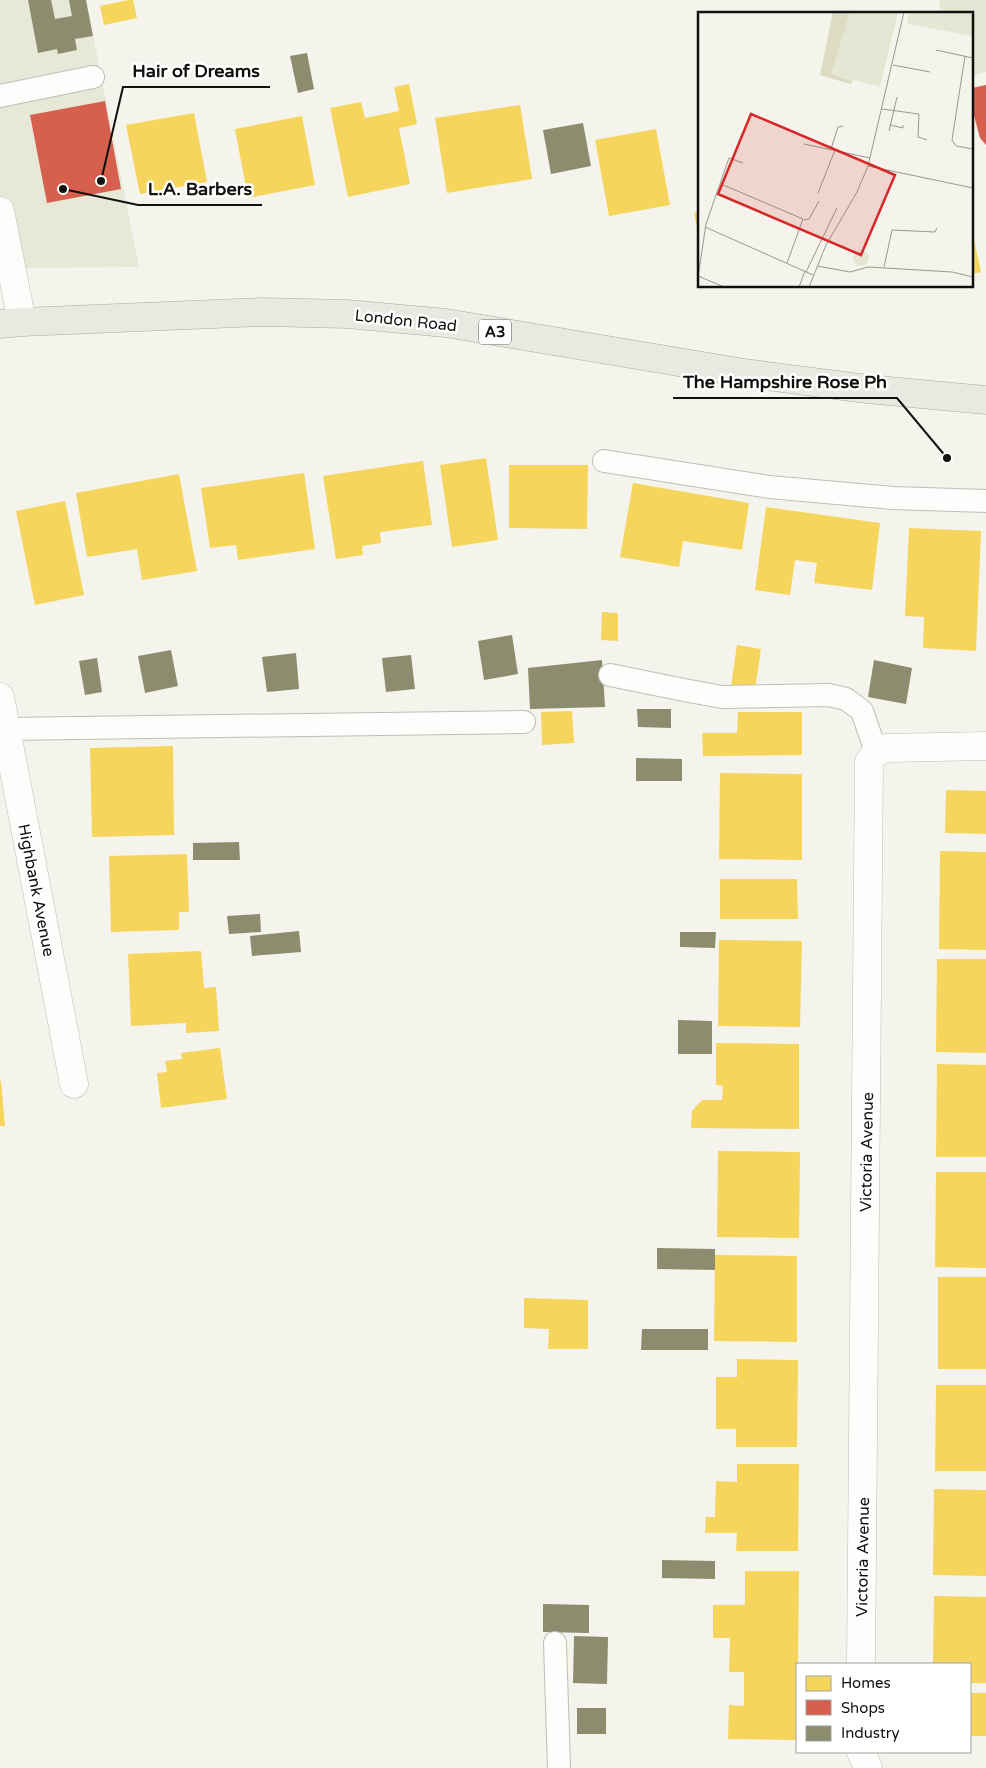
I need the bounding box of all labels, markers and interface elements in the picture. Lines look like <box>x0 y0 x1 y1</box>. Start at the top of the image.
inset map <box>698 12 974 288</box>
callout: Hair of Dreams <box>123 54 270 87</box>
text: Hair of Dreams <box>132 60 260 82</box>
callout: L.A. Barbers <box>138 172 262 205</box>
text: L.A. Barbers <box>148 178 253 200</box>
street label: London Road <box>354 306 458 336</box>
road number: A3 <box>479 320 511 344</box>
callout: The Hampshire Rose Ph <box>673 365 897 398</box>
text: The Hampshire Rose Ph <box>682 371 887 393</box>
street label: Highbank Avenue <box>13 822 59 958</box>
street label: Victoria Avenue <box>856 1092 878 1212</box>
street label: Victoria Avenue <box>852 1497 874 1617</box>
legend <box>796 1663 971 1753</box>
text: Homes <box>841 1674 891 1692</box>
text: Shops <box>841 1699 885 1717</box>
text: Industry <box>841 1724 900 1742</box>

